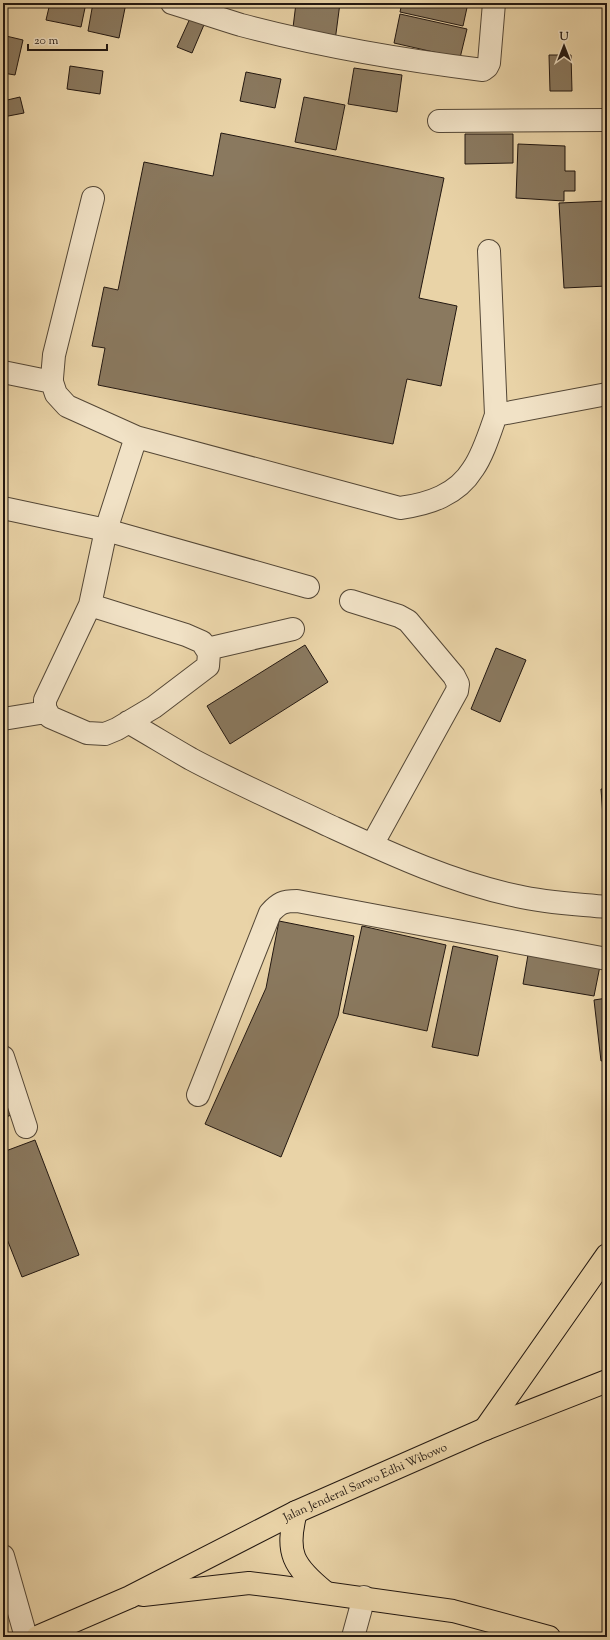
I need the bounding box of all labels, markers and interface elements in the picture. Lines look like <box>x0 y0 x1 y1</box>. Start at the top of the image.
scale bar <box>28 26 107 52</box>
north arrow <box>544 26 584 66</box>
text: U <box>559 29 569 45</box>
text: 20 m <box>34 32 59 50</box>
street label: Jalan Jenderal Sarwo Edhi Wibowo <box>279 1439 451 1528</box>

